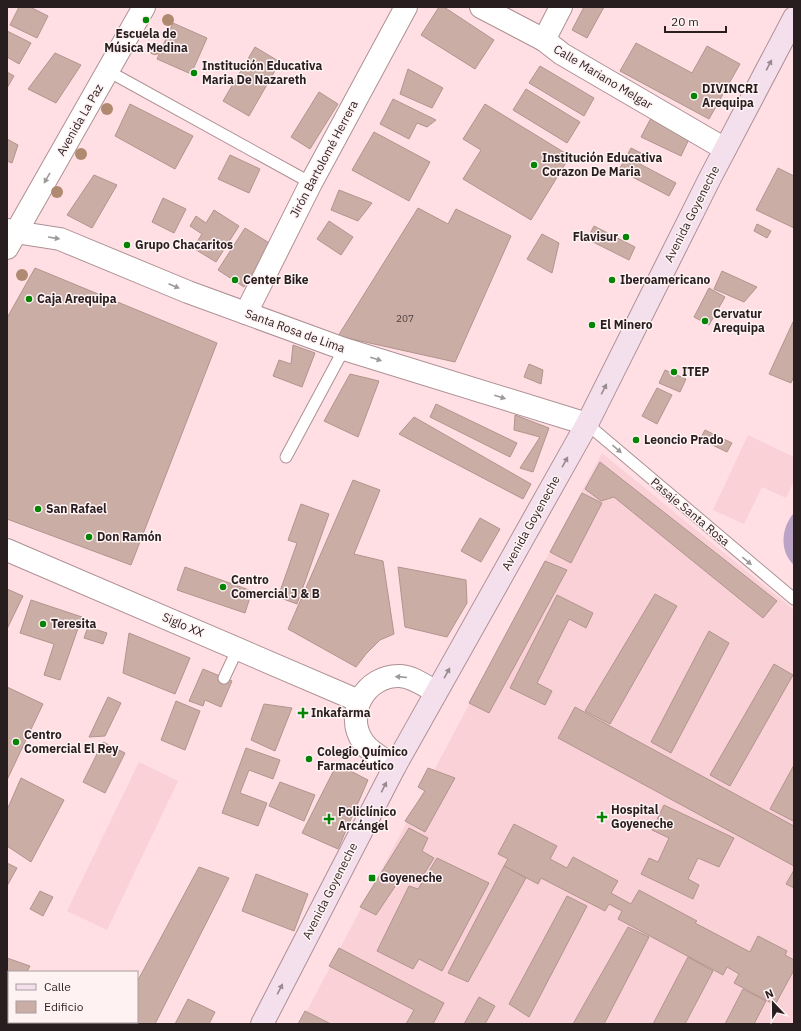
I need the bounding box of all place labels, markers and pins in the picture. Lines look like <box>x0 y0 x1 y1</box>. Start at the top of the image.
marker: Escuela de Música Medina <box>141 15 151 25</box>
place label: Escuela de Música Medina <box>104 26 188 55</box>
place label: Institución Educativa Maria De Nazareth <box>202 58 322 87</box>
marker: Institución Educativa Maria De Nazareth <box>189 68 199 78</box>
place label: DIVINCRI Arequipa <box>702 81 758 110</box>
marker: DIVINCRI Arequipa <box>689 91 699 101</box>
place label: Institución Educativa Corazon De Maria <box>542 150 662 179</box>
marker: Institución Educativa Corazon De Maria <box>529 160 539 170</box>
place label: Flavisur <box>573 229 618 244</box>
marker: Flavisur <box>621 232 631 242</box>
place label: Grupo Chacaritos <box>135 237 233 252</box>
marker: Grupo Chacaritos <box>122 240 132 250</box>
place label: Center Bike <box>243 272 309 287</box>
place label: Iberoamericano <box>620 272 711 287</box>
marker: Center Bike <box>230 275 240 285</box>
marker: Iberoamericano <box>607 275 617 285</box>
place label: Caja Arequipa <box>37 291 117 306</box>
marker: Caja Arequipa <box>24 294 34 304</box>
place label: Cervatur Arequipa <box>713 306 765 335</box>
marker: Cervatur Arequipa <box>700 316 710 326</box>
place label: El Minero <box>600 317 653 332</box>
marker: El Minero <box>587 320 597 330</box>
place label: ITEP <box>682 364 709 379</box>
marker: ITEP <box>669 367 679 377</box>
place label: Leoncio Prado <box>644 432 724 447</box>
marker: Leoncio Prado <box>631 435 641 445</box>
place label: San Rafael <box>46 501 107 516</box>
marker: San Rafael <box>33 504 43 514</box>
place label: Don Ramón <box>97 529 162 544</box>
marker: Don Ramón <box>84 532 94 542</box>
place label: Centro Comercial J & B <box>231 572 320 601</box>
marker: Centro Comercial J & B <box>218 582 228 592</box>
place label: Teresita <box>51 616 97 631</box>
marker: Teresita <box>38 619 48 629</box>
place label: Inkafarma <box>311 705 371 720</box>
marker: Inkafarma <box>298 708 308 718</box>
place label: Centro Comercial El Rey <box>24 727 119 756</box>
marker: Centro Comercial El Rey <box>11 737 21 747</box>
place label: Colegio Químico Farmacéutico <box>317 744 408 773</box>
marker: Colegio Químico Farmacéutico <box>304 754 314 764</box>
place label: Hospital Goyeneche <box>611 802 674 831</box>
place label: Policlínico Arcángel <box>338 804 396 833</box>
marker: Hospital Goyeneche <box>596 811 608 823</box>
marker: Policlínico Arcángel <box>323 813 335 825</box>
place label: Goyeneche <box>380 870 443 885</box>
marker: Goyeneche <box>367 873 377 883</box>

